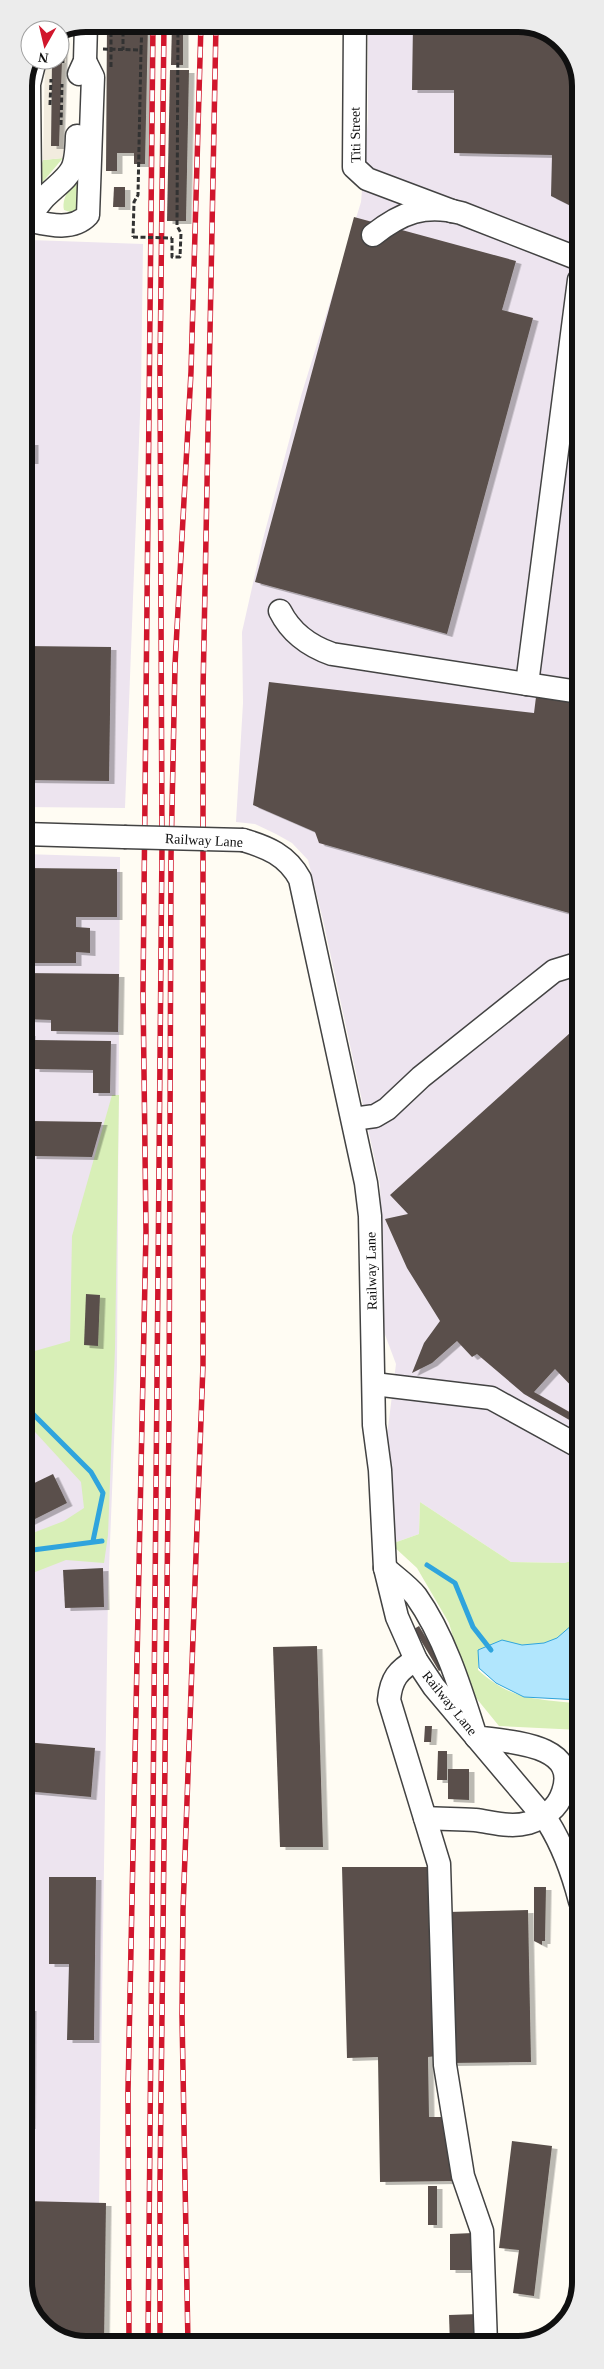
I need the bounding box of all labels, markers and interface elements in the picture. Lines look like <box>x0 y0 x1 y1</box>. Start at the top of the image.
north arrow <box>20 20 70 70</box>
text: N <box>37 49 49 66</box>
street label: Titi Street <box>348 107 363 163</box>
street label: Railway Lane <box>165 831 243 850</box>
street label: Railway Lane <box>363 1232 380 1310</box>
street label: Railway Lane <box>419 1668 480 1738</box>

